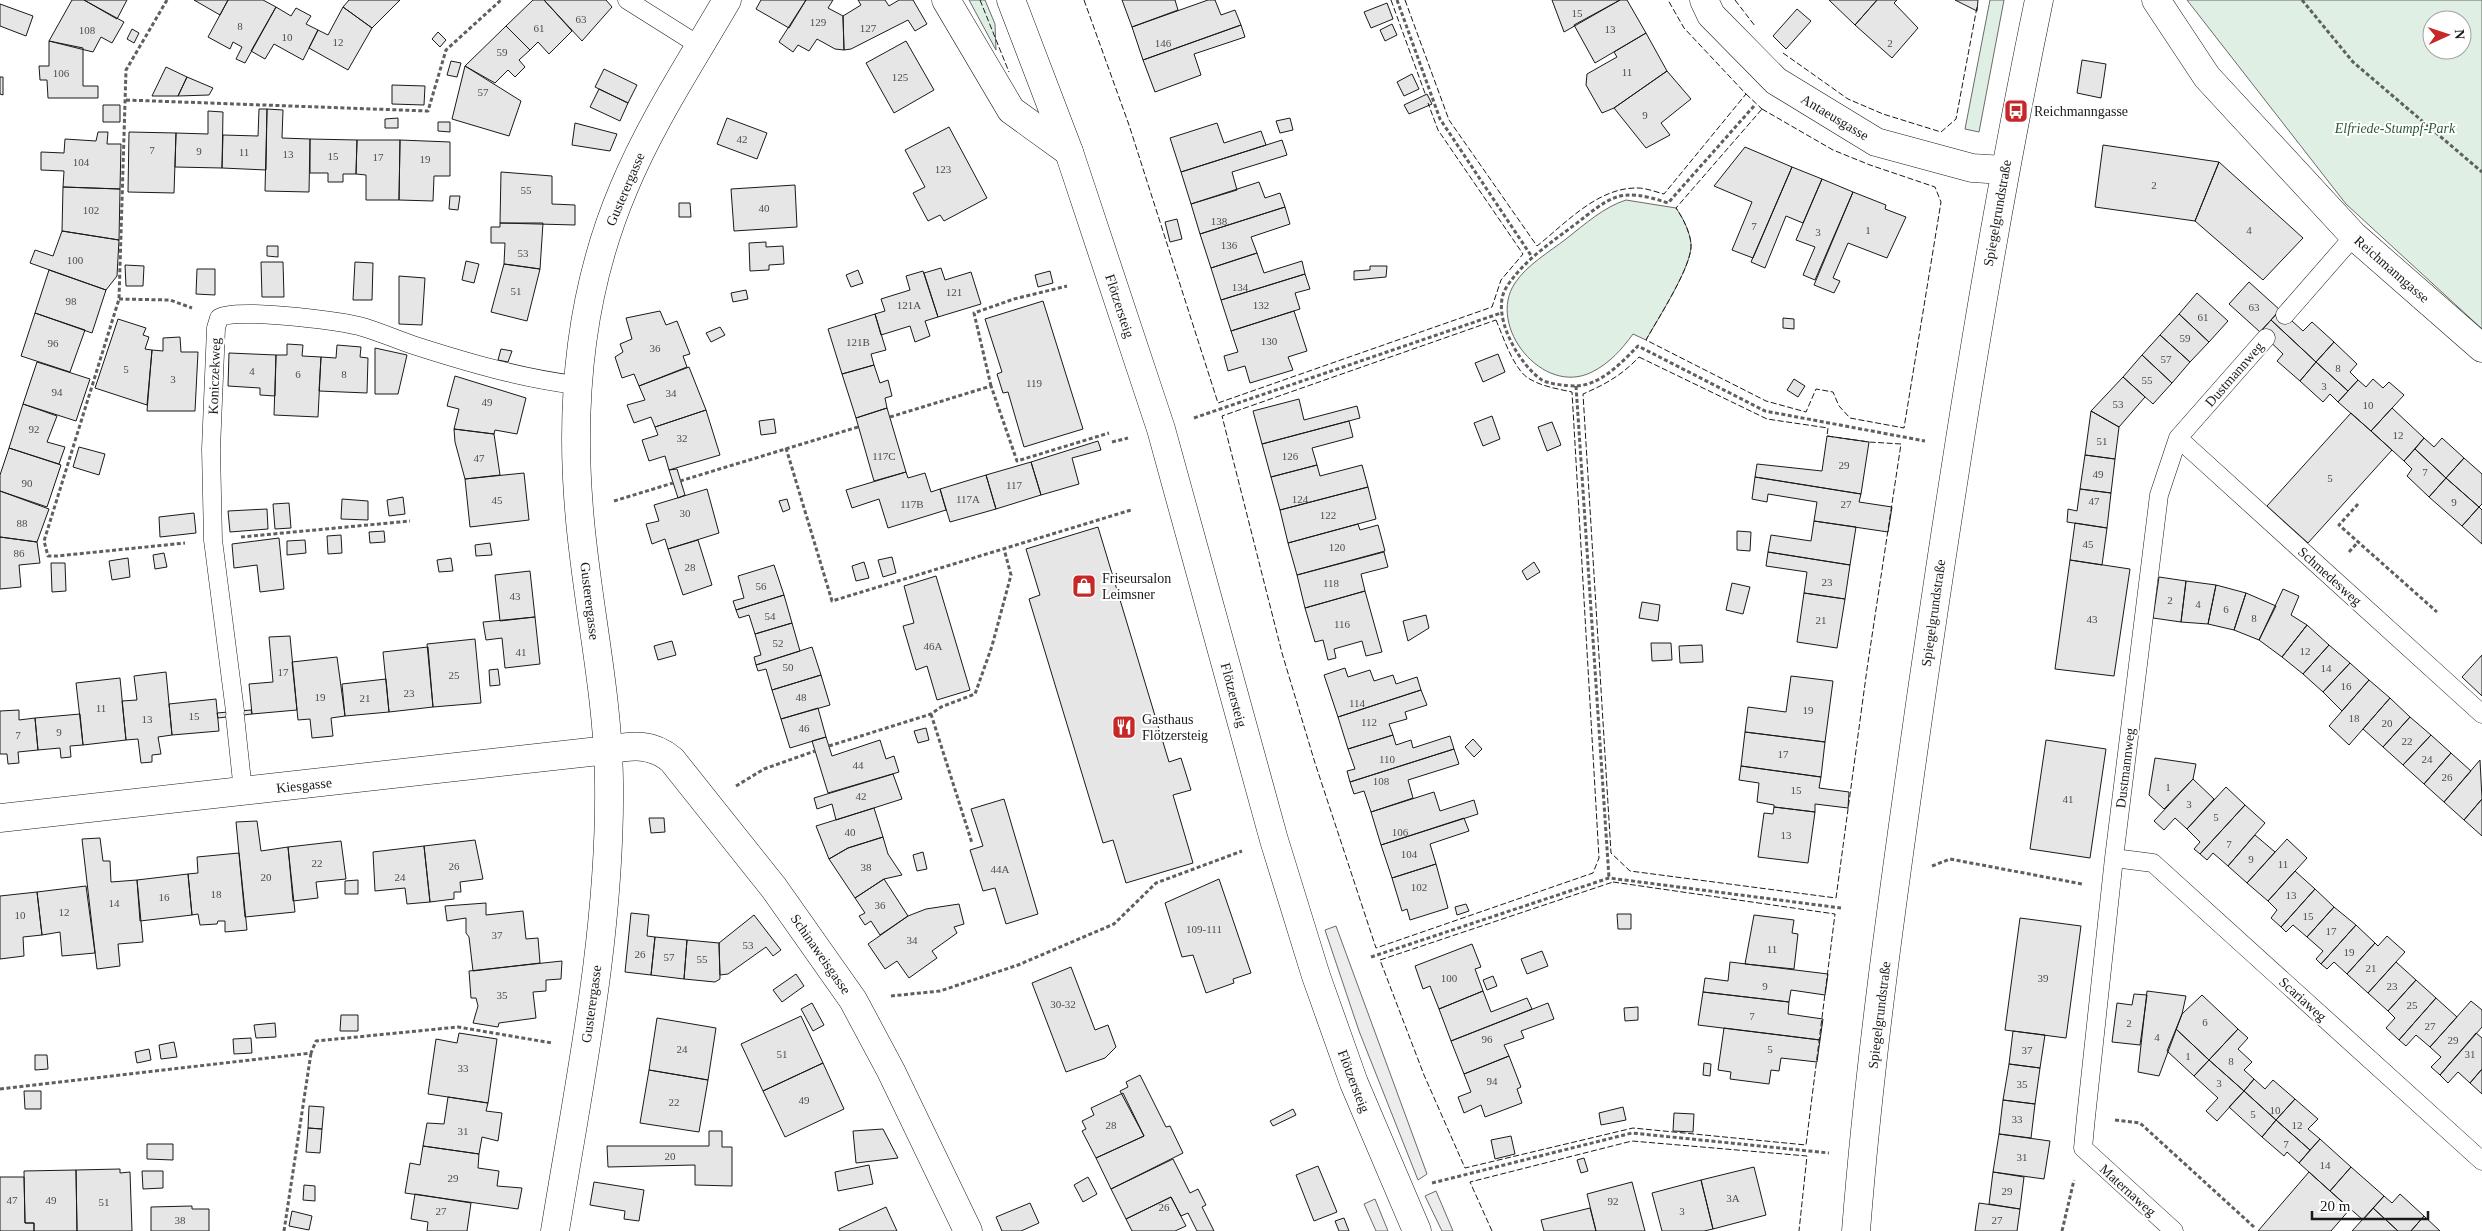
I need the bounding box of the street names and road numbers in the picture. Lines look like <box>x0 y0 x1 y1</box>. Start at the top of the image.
street label: Antaeusgasse <box>1798 91 1871 143</box>
street label: Gusterergasse <box>603 150 648 228</box>
street label: Spiegelgrundstraße <box>1981 159 2014 268</box>
street label: Reichmanngasse <box>2351 233 2432 306</box>
street label: Flötzersteig <box>1102 272 1137 340</box>
street label: Koniczekweg <box>206 337 223 415</box>
street label: Dustmannweg <box>2202 339 2267 410</box>
street label: Schmedesweg <box>2295 544 2364 609</box>
street label: Spiegelgrundstraße <box>1919 559 1948 668</box>
street label: Gusterergasse <box>577 561 602 641</box>
street label: Flötzersteig <box>1218 661 1249 729</box>
street label: Dustmannweg <box>2113 727 2138 809</box>
street label: Kiesgasse <box>275 775 333 796</box>
street label: Schinaweisgasse <box>787 911 854 997</box>
street label: Spiegelgrundstraße <box>1865 961 1894 1070</box>
street label: Gusterergasse <box>579 964 604 1044</box>
street label: Scariaweg <box>2276 974 2329 1024</box>
street label: Flötzersteig <box>1335 1048 1372 1115</box>
street label: Maternaweg <box>2097 1161 2159 1219</box>

